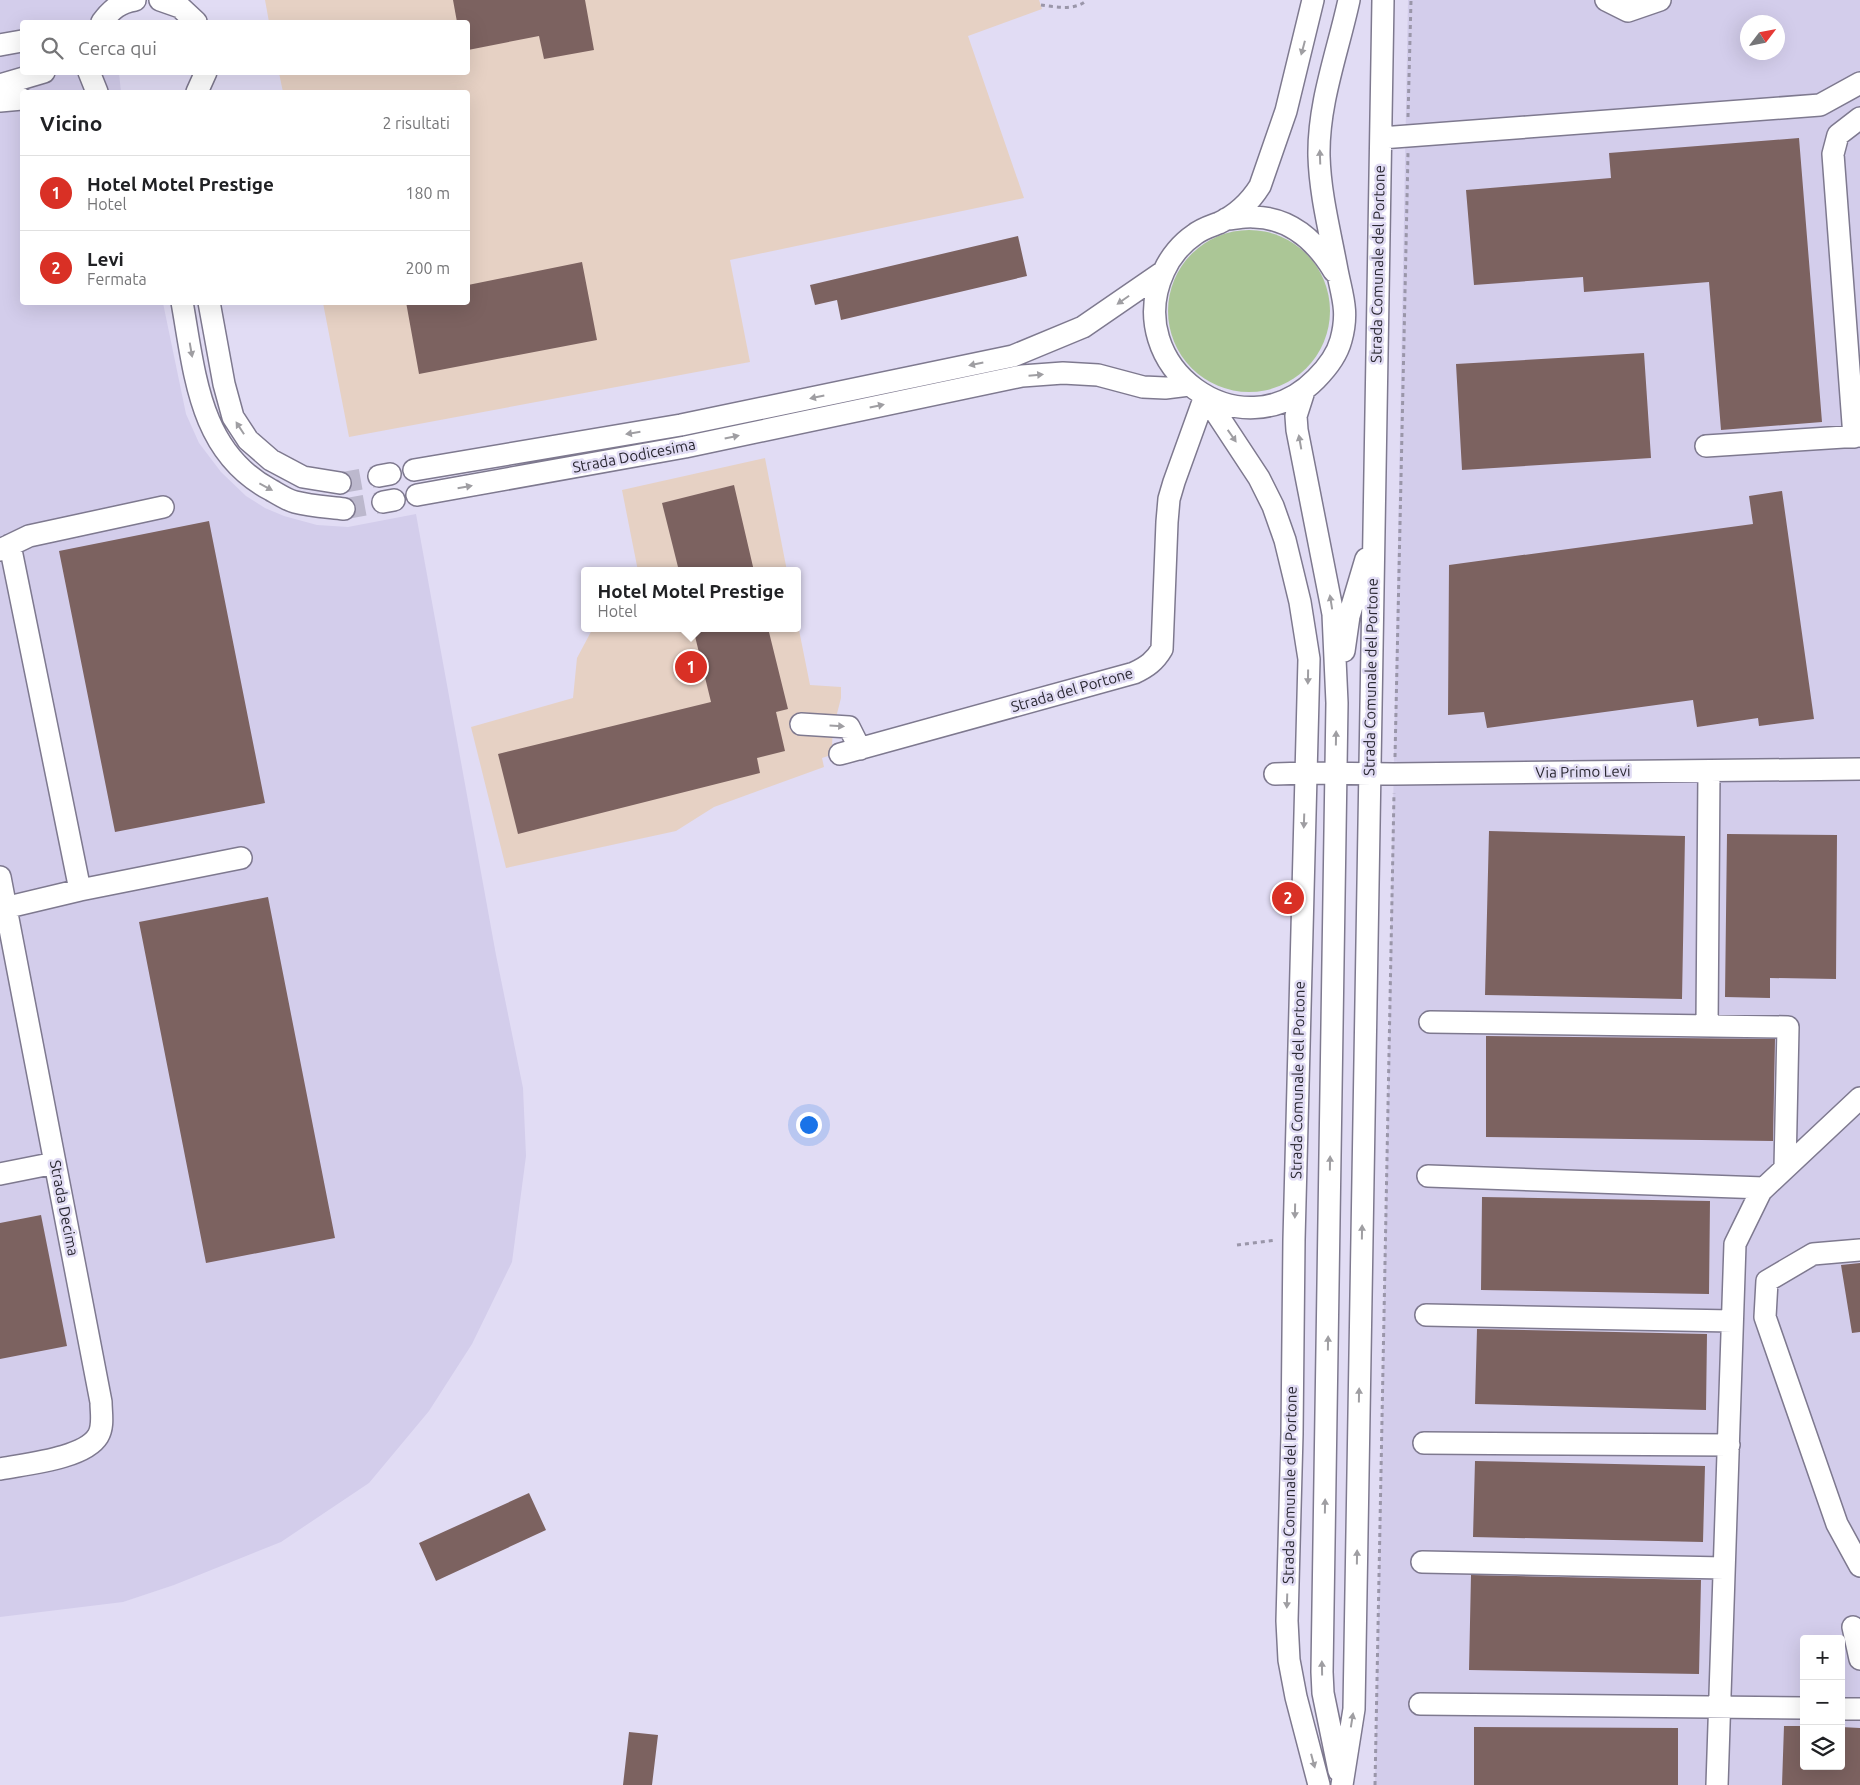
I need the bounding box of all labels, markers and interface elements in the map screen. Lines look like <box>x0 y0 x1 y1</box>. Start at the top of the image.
north arrow <box>1740 15 1785 60</box>
search box <box>20 20 470 75</box>
icon: search <box>38 34 66 62</box>
text: Cerca qui <box>78 37 157 59</box>
one-way arrow <box>1298 40 1306 55</box>
text: Vicino <box>40 111 102 135</box>
text: 2 risultati <box>382 114 450 132</box>
one-way arrow <box>1316 149 1324 165</box>
street label: Strada Comunale del Portone <box>1367 165 1388 363</box>
text: Hotel Motel Prestige <box>87 173 274 195</box>
text: 1 <box>51 184 61 202</box>
text: 180 m <box>405 184 450 202</box>
text: Hotel <box>87 195 127 213</box>
text: Levi <box>87 248 124 270</box>
text: 2 <box>51 259 61 277</box>
text: 200 m <box>405 259 450 277</box>
text: Fermata <box>87 270 147 288</box>
one-way arrow <box>1116 295 1130 305</box>
one-way arrow <box>187 343 195 359</box>
one-way arrow <box>968 360 983 368</box>
one-way arrow <box>1028 371 1044 379</box>
one-way arrow <box>808 393 824 401</box>
one-way arrow <box>869 402 885 410</box>
one-way arrow <box>236 421 245 435</box>
one-way arrow <box>625 429 641 437</box>
one-way arrow <box>1227 430 1237 443</box>
one-way arrow <box>725 432 741 440</box>
one-way arrow <box>1295 434 1303 450</box>
street label: Strada Dodicesima <box>571 435 697 476</box>
one-way arrow <box>458 482 474 490</box>
one-way arrow <box>259 483 273 491</box>
popup <box>581 567 801 632</box>
street label: Strada Comunale del Portone <box>1360 578 1381 776</box>
text: Hotel Motel Prestige <box>598 580 784 602</box>
one-way arrow <box>1327 593 1335 609</box>
text: Hotel <box>598 602 637 620</box>
pin: 1 <box>675 648 707 686</box>
street label: Strada del Portone <box>1009 664 1135 715</box>
one-way arrow <box>1304 669 1312 685</box>
one-way arrow <box>830 723 846 731</box>
one-way arrow <box>1333 730 1341 746</box>
street label: Via Primo Levi <box>1535 762 1631 781</box>
one-way arrow <box>1300 814 1308 830</box>
pin: 2 <box>1272 879 1304 917</box>
street label: Strada Comunale del Portone <box>1287 981 1308 1179</box>
your location <box>796 1112 822 1138</box>
one-way arrow <box>1326 1155 1334 1171</box>
street label: Strada Decima <box>47 1159 82 1257</box>
one-way arrow <box>1291 1204 1299 1220</box>
one-way arrow <box>1358 1224 1366 1240</box>
one-way arrow <box>1324 1335 1332 1351</box>
street label: Strada Comunale del Portone <box>1279 1386 1300 1584</box>
one-way arrow <box>1355 1386 1363 1402</box>
one-way arrow <box>1321 1497 1329 1513</box>
one-way arrow <box>1353 1549 1361 1565</box>
one-way arrow <box>1283 1594 1291 1610</box>
map controls <box>1800 1635 1845 1770</box>
button: + <box>1800 1635 1845 1680</box>
one-way arrow <box>1318 1660 1326 1676</box>
button: − <box>1800 1680 1845 1725</box>
one-way arrow <box>1349 1711 1357 1727</box>
button: layers <box>1800 1725 1845 1770</box>
one-way arrow <box>1309 1753 1317 1768</box>

